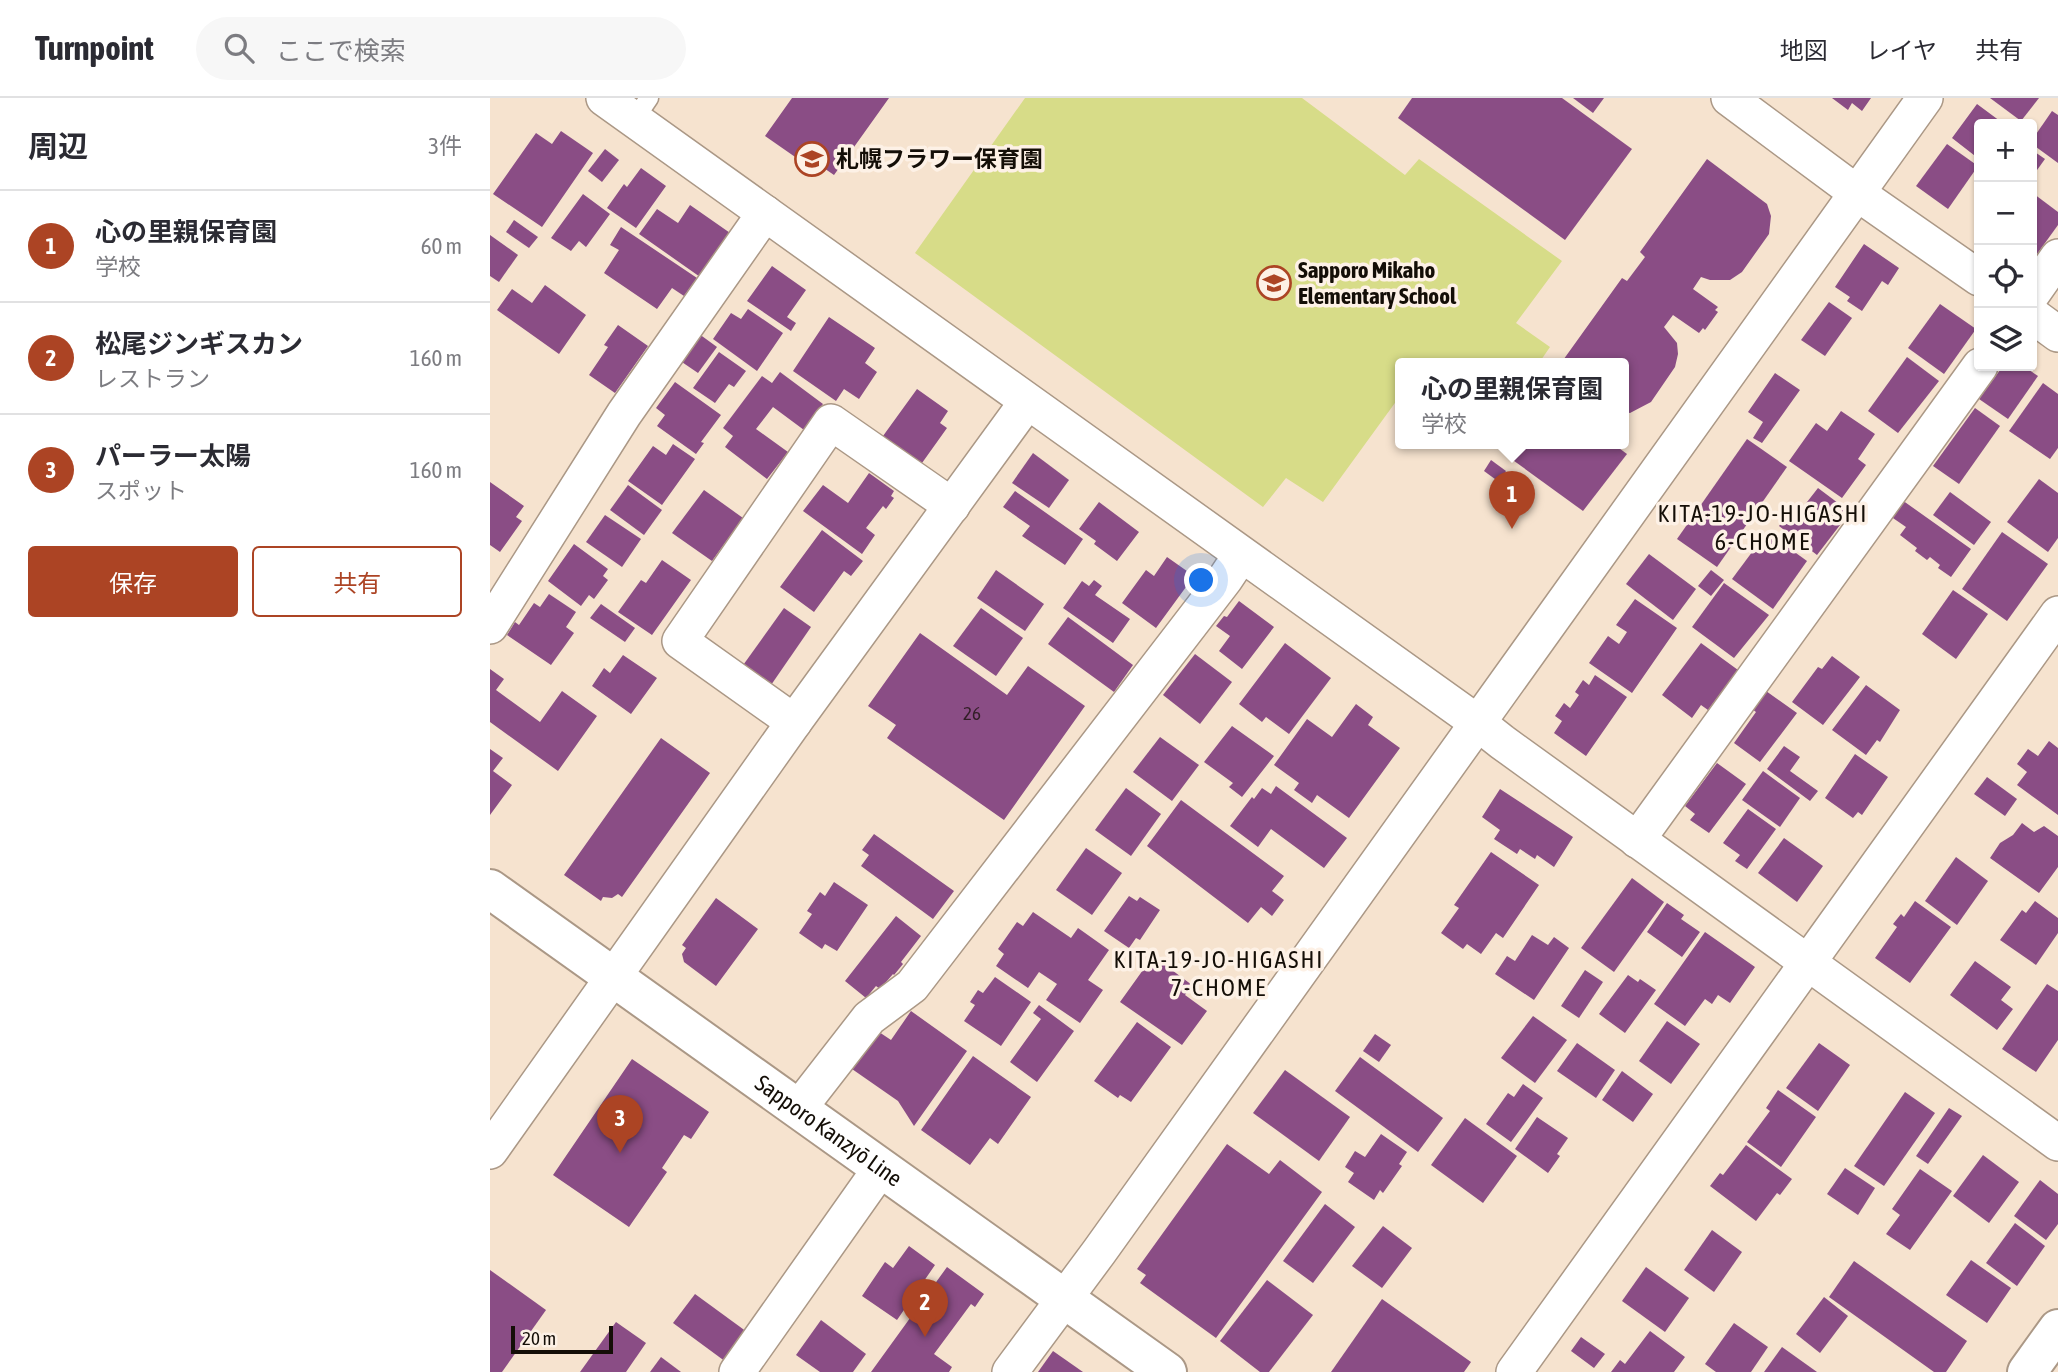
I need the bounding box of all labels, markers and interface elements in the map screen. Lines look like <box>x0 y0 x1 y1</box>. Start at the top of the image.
search box <box>196 17 686 80</box>
text: Turnpoint <box>35 29 154 67</box>
icon: search <box>220 29 258 67</box>
text: ここで検索 <box>276 36 406 66</box>
text: 地図 <box>1780 37 1828 64</box>
text: レイヤ <box>1866 37 1937 64</box>
text: 共有 <box>1975 37 2023 64</box>
map controls <box>1974 119 2037 371</box>
button: + <box>1974 119 2037 182</box>
text: 周辺 <box>28 129 88 163</box>
text: 3件 <box>428 133 462 159</box>
school or university icon: 札幌フラワー保育園 <box>793 140 831 178</box>
place label: 札幌フラワー保育園 <box>836 146 1043 172</box>
button: − <box>1974 182 2037 245</box>
text: 心の里親保育園 <box>95 217 277 247</box>
text: 1 <box>46 233 56 259</box>
text: 60 m <box>421 233 462 259</box>
button: locate <box>1974 245 2037 308</box>
text: 学校 <box>95 254 141 280</box>
place label: Sapporo Mikaho Elementary School <box>1298 257 1457 309</box>
school or university icon: Sapporo Mikaho Elementary School <box>1255 264 1293 302</box>
button: layers <box>1974 308 2037 371</box>
text: 松尾ジンギスカン <box>95 329 303 359</box>
text: 2 <box>46 345 56 371</box>
text: 160 m <box>410 345 462 371</box>
popup <box>1395 358 1629 449</box>
text: レストラン <box>95 366 210 392</box>
text: 心の里親保育園 <box>1421 374 1603 404</box>
text: 学校 <box>1421 411 1467 437</box>
text: パーラー太陽 <box>95 441 251 471</box>
text: 3 <box>46 457 56 483</box>
text: 160 m <box>410 457 462 483</box>
pin: 1 <box>1489 471 1535 529</box>
text: スポット <box>95 478 187 504</box>
district label: KITA-19-JO-HIGASHI 6-CHOME <box>1658 500 1868 555</box>
button: 保存 <box>28 546 238 617</box>
button: 共有 <box>252 546 462 617</box>
your location <box>1184 563 1218 597</box>
house number: 26 <box>963 702 981 724</box>
district label: KITA-19-JO-HIGASHI 7-CHOME <box>1114 946 1324 1001</box>
street label: Sapporo Kanzyō Line <box>750 1070 907 1192</box>
pin: 3 <box>597 1095 643 1153</box>
pin: 2 <box>902 1279 948 1337</box>
scale bar <box>511 1323 612 1355</box>
text: 20 m <box>522 1327 556 1349</box>

